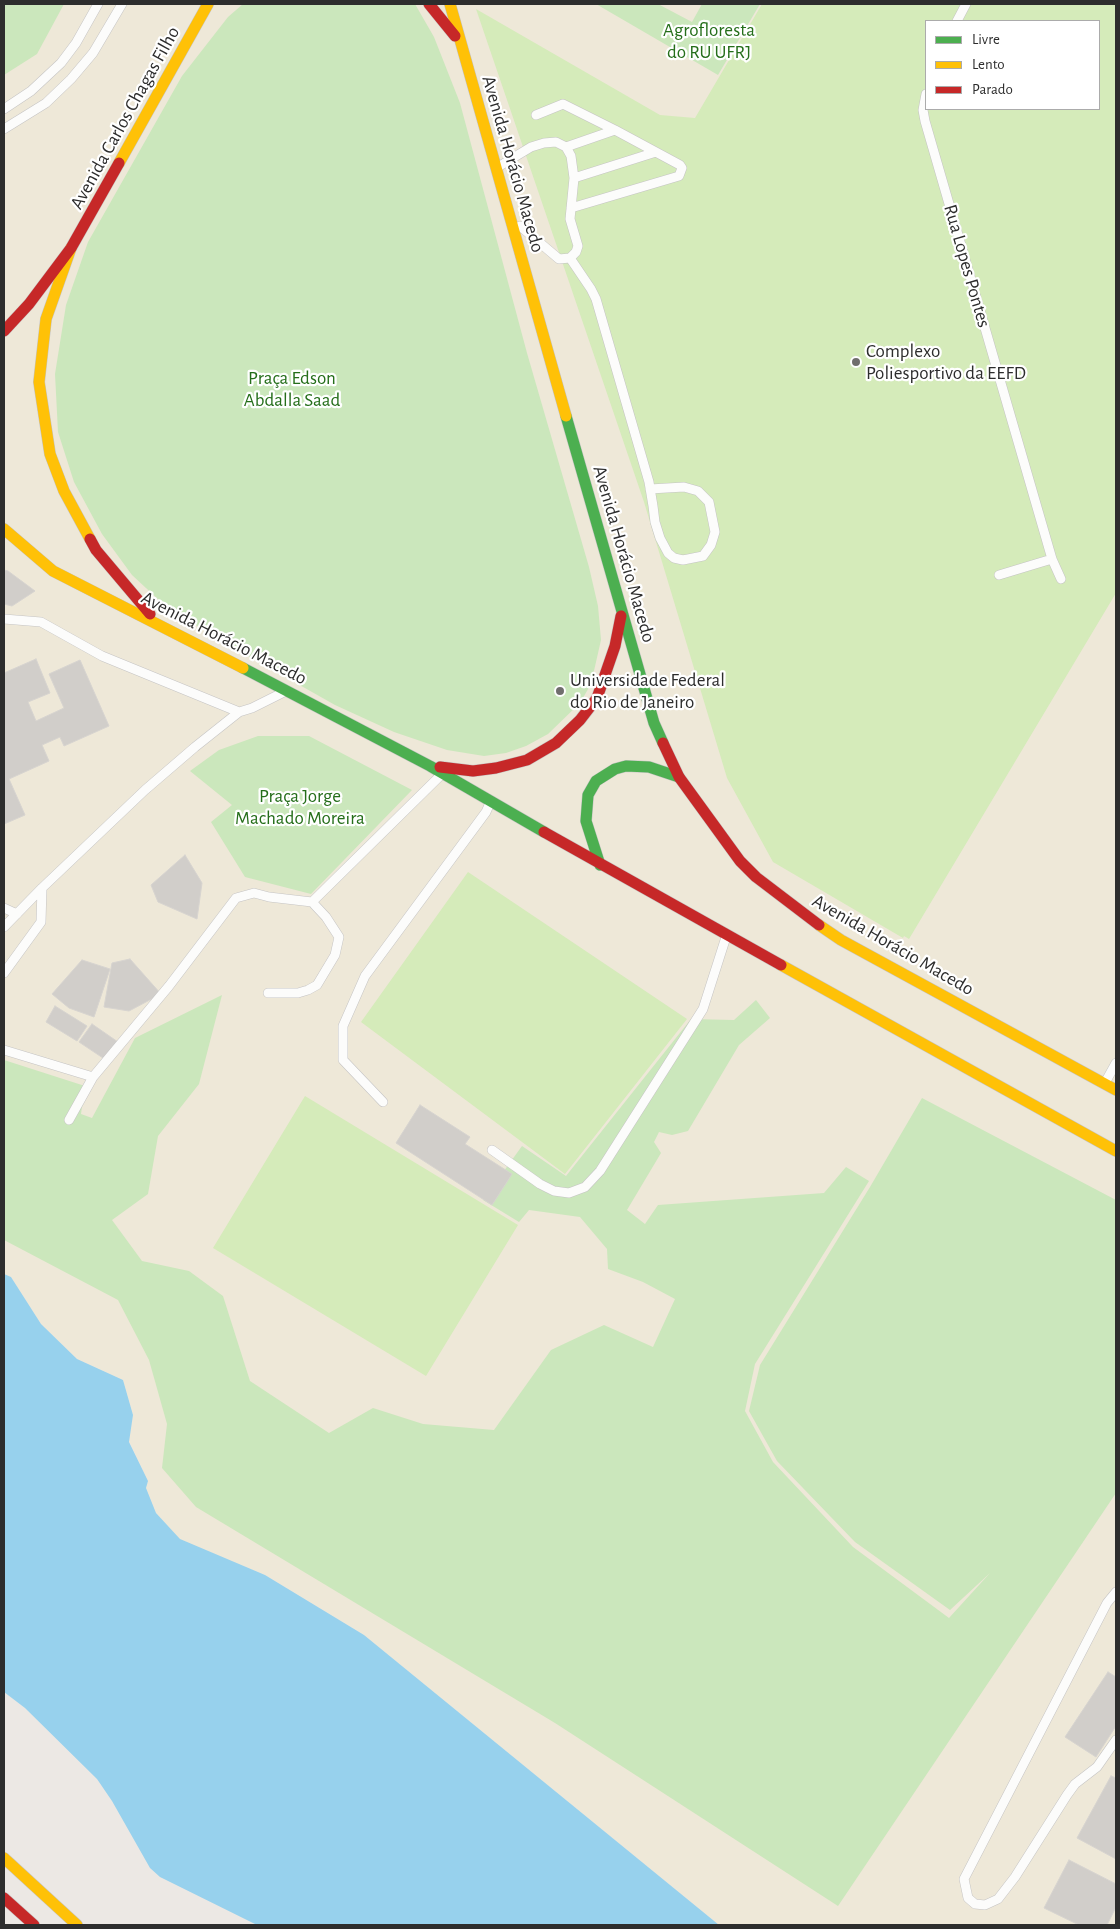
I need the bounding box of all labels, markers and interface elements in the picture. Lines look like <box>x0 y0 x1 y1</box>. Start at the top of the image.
park label: Agrofloresta do RU UFRJ <box>663 19 755 63</box>
legend <box>925 20 1100 110</box>
street label: Avenida Carlos Chagas Filho <box>65 23 185 213</box>
text: Livre <box>972 32 1000 47</box>
text: Lento <box>972 57 1005 72</box>
street label: Avenida Horácio Macedo <box>477 73 549 255</box>
text: Parado <box>972 82 1013 97</box>
street label: Rua Lopes Pontes <box>939 202 995 330</box>
place label: Complexo Poliesportivo da EEFD <box>866 340 1026 384</box>
marker: Complexo Poliesportivo da EEFD <box>850 356 862 368</box>
park label: Praça Edson Abdalla Saad <box>244 367 340 411</box>
street label: Avenida Horácio Macedo <box>588 463 660 645</box>
street label: Avenida Horácio Macedo <box>137 586 311 690</box>
place label: Universidade Federal do Rio de Janeiro <box>570 669 725 713</box>
marker: Universidade Federal do Rio de Janeiro <box>554 685 566 697</box>
park label: Praça Jorge Machado Moreira <box>235 785 365 829</box>
street label: Avenida Horácio Macedo <box>808 889 978 1001</box>

